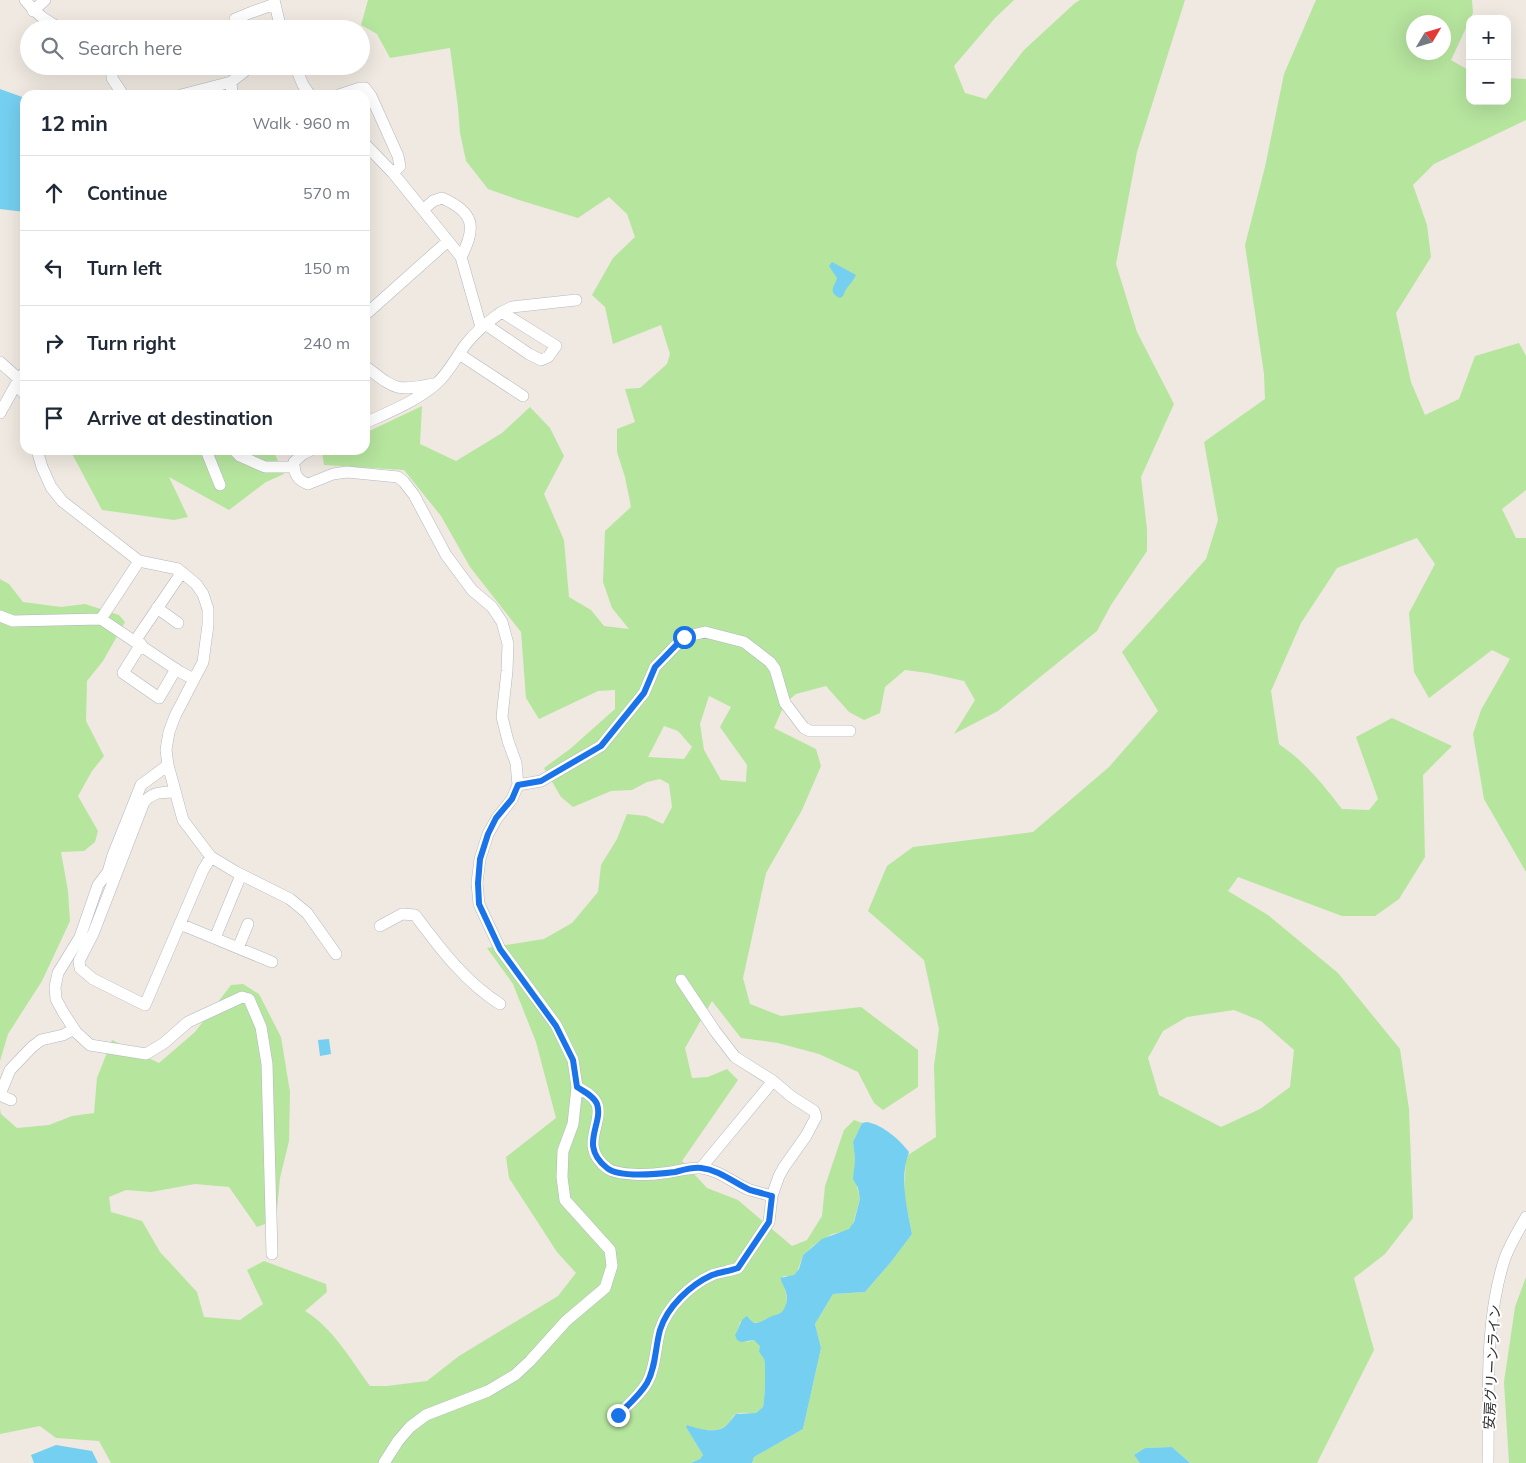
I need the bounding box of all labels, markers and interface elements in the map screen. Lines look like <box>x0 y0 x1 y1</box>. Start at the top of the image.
north arrow <box>1406 15 1451 60</box>
map controls <box>1466 15 1511 105</box>
button: + <box>1466 15 1511 60</box>
search box <box>20 20 370 75</box>
icon: search <box>38 34 66 62</box>
text: Search here <box>78 36 182 60</box>
button: − <box>1466 60 1511 105</box>
text: 12 min <box>40 110 108 136</box>
text: Walk · 960 m <box>252 113 350 133</box>
icon: ahead <box>40 179 68 207</box>
text: Continue <box>87 181 167 205</box>
text: 570 m <box>303 183 350 203</box>
icon: left <box>40 254 68 282</box>
text: Turn left <box>87 256 162 280</box>
text: 150 m <box>303 258 350 278</box>
icon: right <box>40 329 68 357</box>
text: Turn right <box>87 331 176 355</box>
text: 240 m <box>303 333 350 353</box>
icon: arrive <box>40 404 68 432</box>
text: Arrive at destination <box>87 406 273 430</box>
route start <box>673 626 696 649</box>
street label: 安房グリーンライン <box>1480 1304 1504 1430</box>
route end <box>607 1404 630 1427</box>

